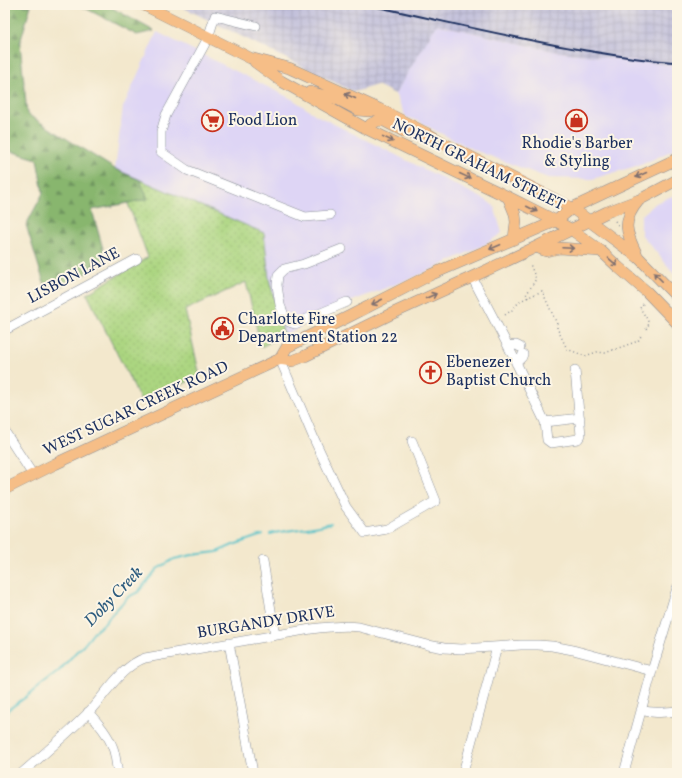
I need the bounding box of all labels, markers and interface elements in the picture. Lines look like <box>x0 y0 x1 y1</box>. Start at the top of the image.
one-way arrow <box>344 92 356 99</box>
supermarket icon: Food Lion <box>199 108 225 134</box>
shop icon: Rhodie's Barber & Styling <box>564 108 590 134</box>
place label: Food Lion <box>228 110 297 132</box>
street label: NORTH GRAHAM STREET <box>388 114 568 216</box>
place label: Rhodie's Barber & Styling <box>522 133 633 173</box>
one-way arrow <box>381 136 393 143</box>
one-way arrow <box>636 172 648 179</box>
one-way arrow <box>459 173 471 180</box>
one-way arrow <box>526 205 538 213</box>
street label: LISBON LANE <box>24 242 124 310</box>
one-way arrow <box>489 243 501 251</box>
one-way arrow <box>561 245 574 252</box>
one-way arrow <box>608 258 619 267</box>
one-way arrow <box>653 272 663 282</box>
one-way arrow <box>424 292 436 299</box>
one-way arrow <box>371 299 383 306</box>
place label: Charlotte Fire Department Station 22 <box>238 309 398 349</box>
public building icon: Charlotte Fire Department Station 22 <box>210 316 236 342</box>
place label: Ebenezer Baptist Church <box>446 352 551 392</box>
street label: WEST SUGAR CREEK ROAD <box>40 356 233 462</box>
church icon: Ebenezer Baptist Church <box>417 359 443 385</box>
water label: Doby Creek <box>79 562 149 632</box>
street label: BURGANDY DRIVE <box>196 601 336 645</box>

